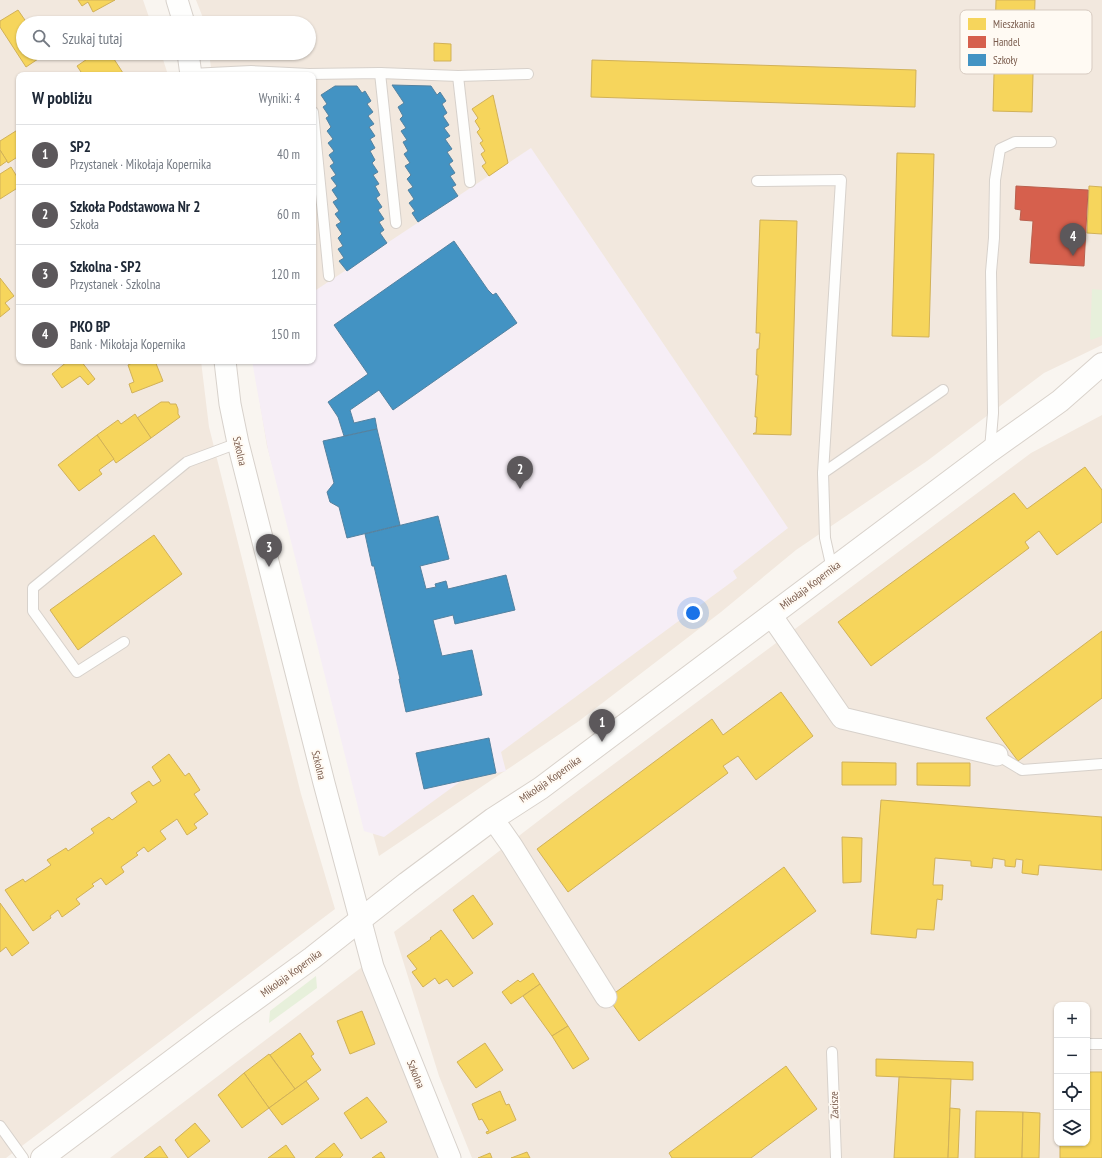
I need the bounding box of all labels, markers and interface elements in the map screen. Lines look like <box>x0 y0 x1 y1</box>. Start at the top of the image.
legend <box>960 10 1092 74</box>
search box <box>16 16 316 60</box>
text: Mieszkania <box>993 17 1035 31</box>
icon: search <box>30 27 52 49</box>
text: Szukaj tutaj <box>62 29 123 48</box>
text: Handel <box>993 35 1020 49</box>
text: Szkoły <box>993 53 1018 67</box>
text: W pobliżu <box>32 87 92 109</box>
text: Wyniki: 4 <box>259 90 300 107</box>
text: SP2 <box>70 137 91 156</box>
text: 1 <box>42 146 48 163</box>
text: 40 m <box>277 146 300 163</box>
text: Przystanek · Mikołaja Kopernika <box>70 156 211 173</box>
text: Szkoła Podstawowa Nr 2 <box>70 197 201 216</box>
text: 2 <box>42 206 48 223</box>
text: 60 m <box>277 206 300 223</box>
text: Szkoła <box>70 216 99 233</box>
pin: 4 <box>1060 223 1086 256</box>
text: Szkolna - SP2 <box>70 257 142 276</box>
text: 3 <box>42 266 48 283</box>
text: 120 m <box>271 266 300 283</box>
text: Przystanek · Szkolna <box>70 276 161 293</box>
text: PKO BP <box>70 317 110 336</box>
text: 4 <box>42 326 48 343</box>
text: 150 m <box>271 326 300 343</box>
text: Bank · Mikołaja Kopernika <box>70 336 186 353</box>
street label: Szkolna <box>230 435 250 467</box>
pin: 2 <box>507 456 533 489</box>
pin: 3 <box>256 534 282 567</box>
street label: Mikołaja Kopernika <box>777 558 843 612</box>
your location <box>683 603 703 623</box>
pin: 1 <box>589 709 615 742</box>
street label: Szkolna <box>309 749 329 781</box>
street label: Mikołaja Kopernika <box>516 753 584 805</box>
street label: Mikołaja Kopernika <box>258 946 324 1000</box>
map controls <box>1054 1002 1090 1146</box>
button: + <box>1054 1002 1090 1038</box>
button: − <box>1054 1038 1090 1074</box>
street label: Szkolna <box>404 1058 428 1090</box>
button: locate <box>1054 1074 1090 1110</box>
street label: Zacisze <box>827 1091 841 1119</box>
button: layers <box>1054 1110 1090 1146</box>

